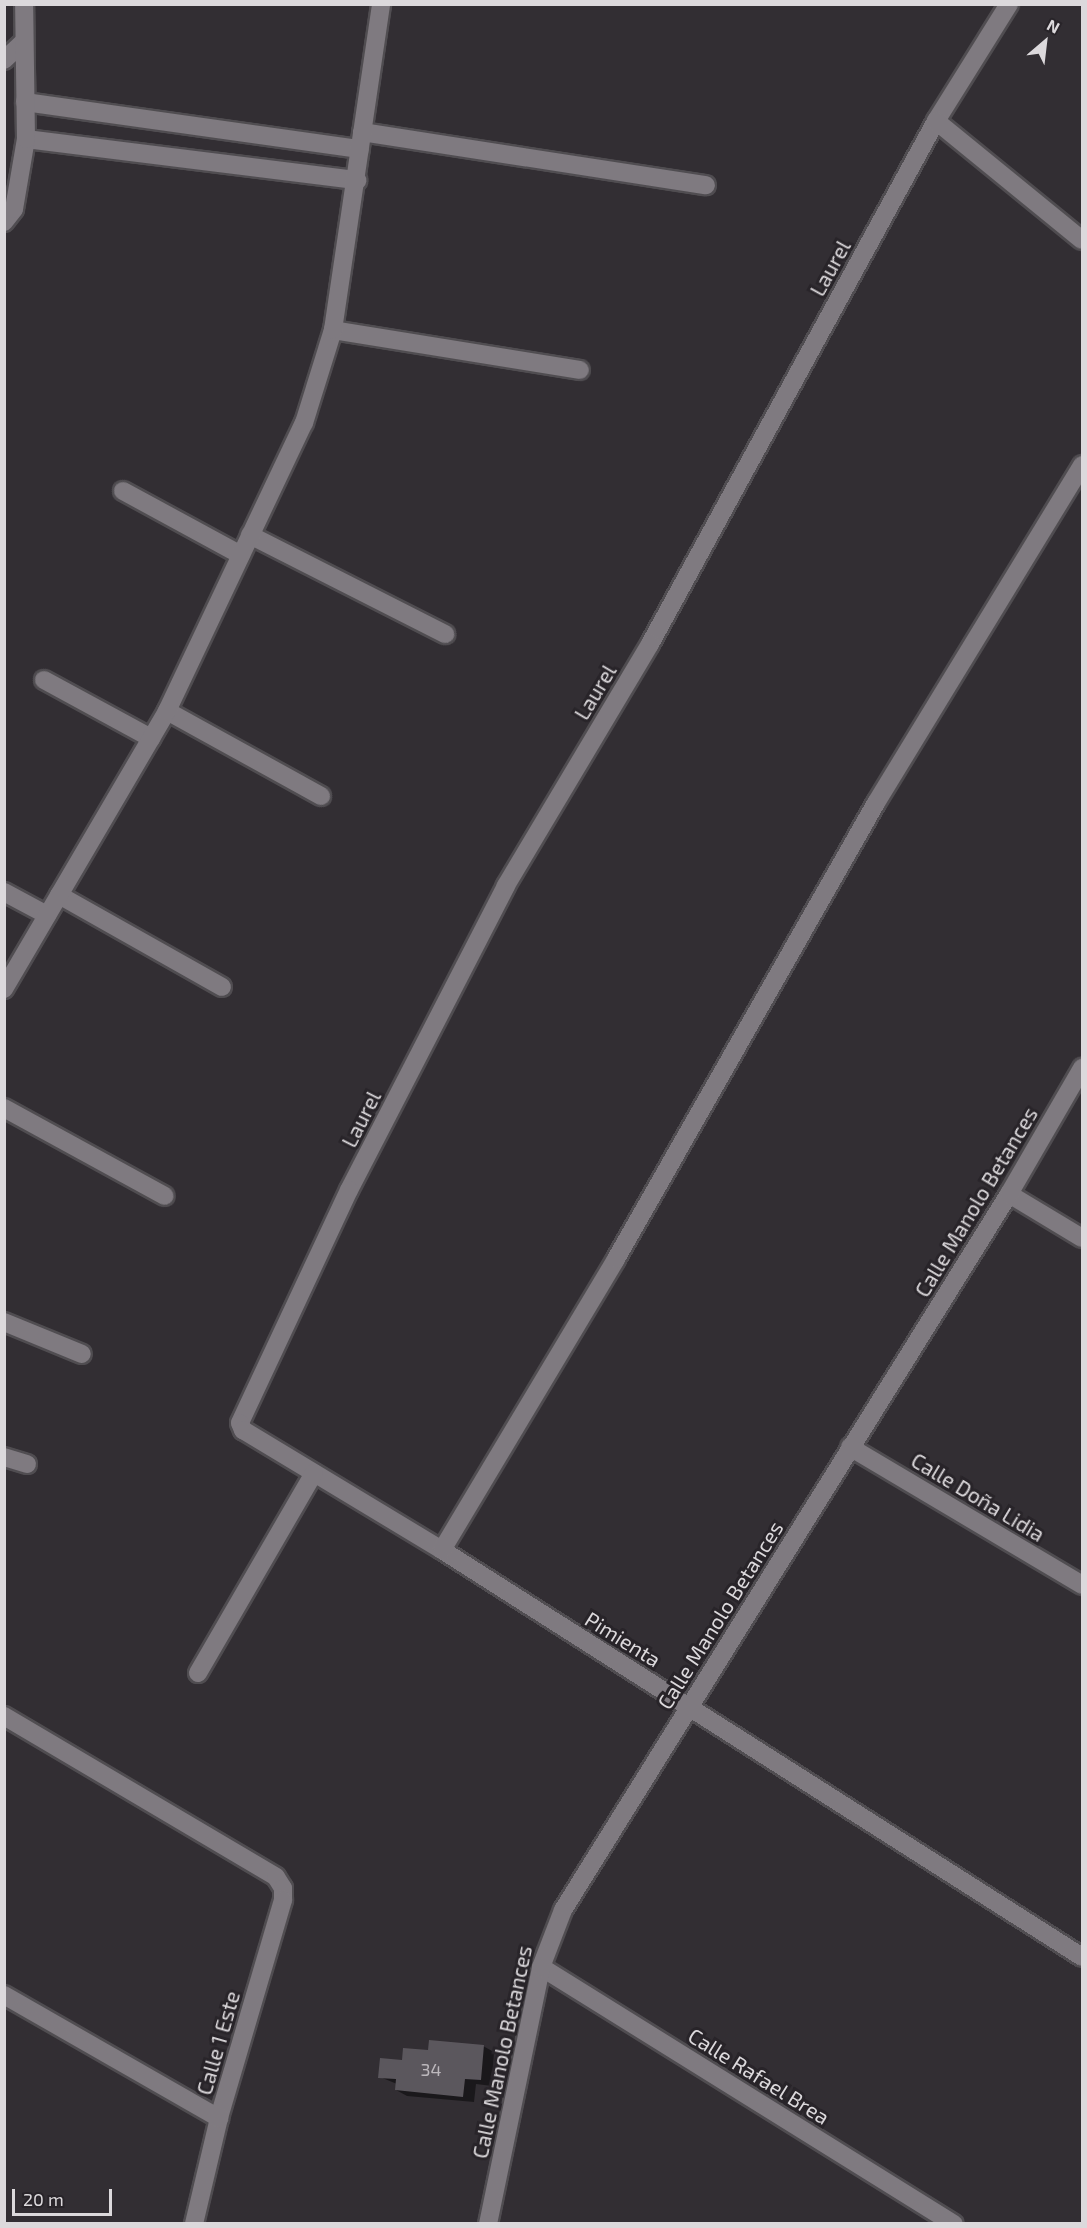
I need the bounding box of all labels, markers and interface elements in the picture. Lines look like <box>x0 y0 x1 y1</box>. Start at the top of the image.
north arrow <box>1015 12 1075 72</box>
text: N <box>1044 15 1063 37</box>
street label: Laurel <box>804 236 856 300</box>
street label: Laurel <box>569 660 621 724</box>
street label: Laurel <box>336 1087 386 1151</box>
street label: Calle Manolo Betances <box>909 1103 1043 1301</box>
street label: Calle Doña Lidia <box>907 1447 1049 1547</box>
street label: Calle Manolo Betances <box>652 1516 788 1714</box>
street label: Pimienta <box>581 1606 665 1672</box>
street label: Calle Manolo Betances <box>467 1943 537 2161</box>
street label: Calle 1 Este <box>191 1988 245 2098</box>
street label: Calle Rafael Brea <box>684 2022 834 2130</box>
house number: 34 <box>420 2058 442 2080</box>
scale bar <box>15 2177 116 2215</box>
text: 20 m <box>23 2188 64 2210</box>

